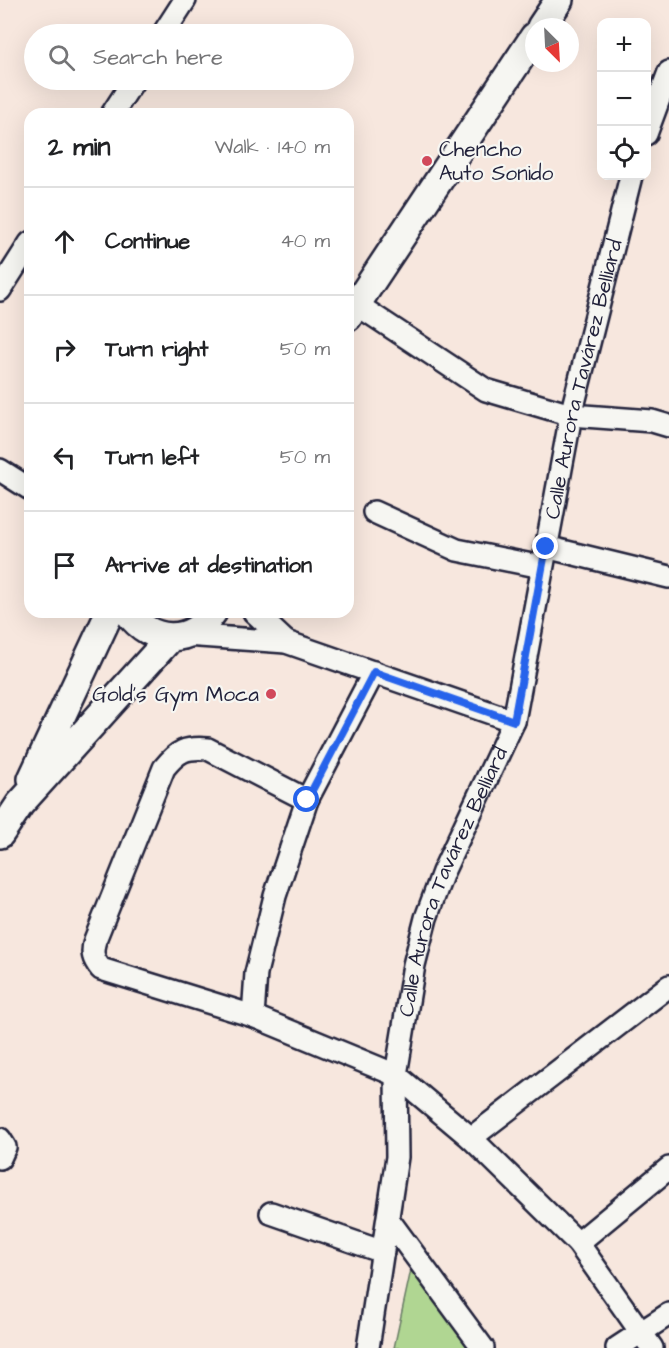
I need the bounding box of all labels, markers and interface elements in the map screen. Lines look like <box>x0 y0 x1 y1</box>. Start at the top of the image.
north arrow <box>525 18 579 72</box>
map controls <box>597 18 651 180</box>
button: + <box>597 18 651 72</box>
search box <box>24 24 354 90</box>
icon: search <box>45 41 78 74</box>
text: Search here <box>93 42 223 73</box>
button: − <box>597 72 651 126</box>
button: locate <box>597 126 651 180</box>
text: 2 min <box>48 129 110 165</box>
text: Walk · 140 m <box>214 133 330 161</box>
place label: Chencho Auto Sonido <box>439 135 554 188</box>
marker: Chencho Auto Sonido <box>420 154 434 168</box>
icon: ahead <box>48 225 81 258</box>
text: Continue <box>105 226 190 257</box>
text: 40 m <box>280 227 330 255</box>
street label: Calle Aurora Tavárez Belliard <box>538 236 630 522</box>
icon: right <box>48 333 81 366</box>
text: Turn right <box>105 334 208 365</box>
text: 50 m <box>280 335 330 363</box>
icon: left <box>48 441 81 474</box>
text: Turn left <box>105 442 199 473</box>
text: 50 m <box>280 443 330 471</box>
route end <box>532 533 558 559</box>
icon: arrive <box>48 549 81 582</box>
text: Arrive at destination <box>105 550 312 581</box>
place label: Gold's Gym Moca <box>92 680 259 711</box>
marker: Gold's Gym Moca <box>264 687 278 701</box>
street label: Calle Aurora Tavárez Belliard <box>392 742 515 1019</box>
route start <box>293 786 319 812</box>

